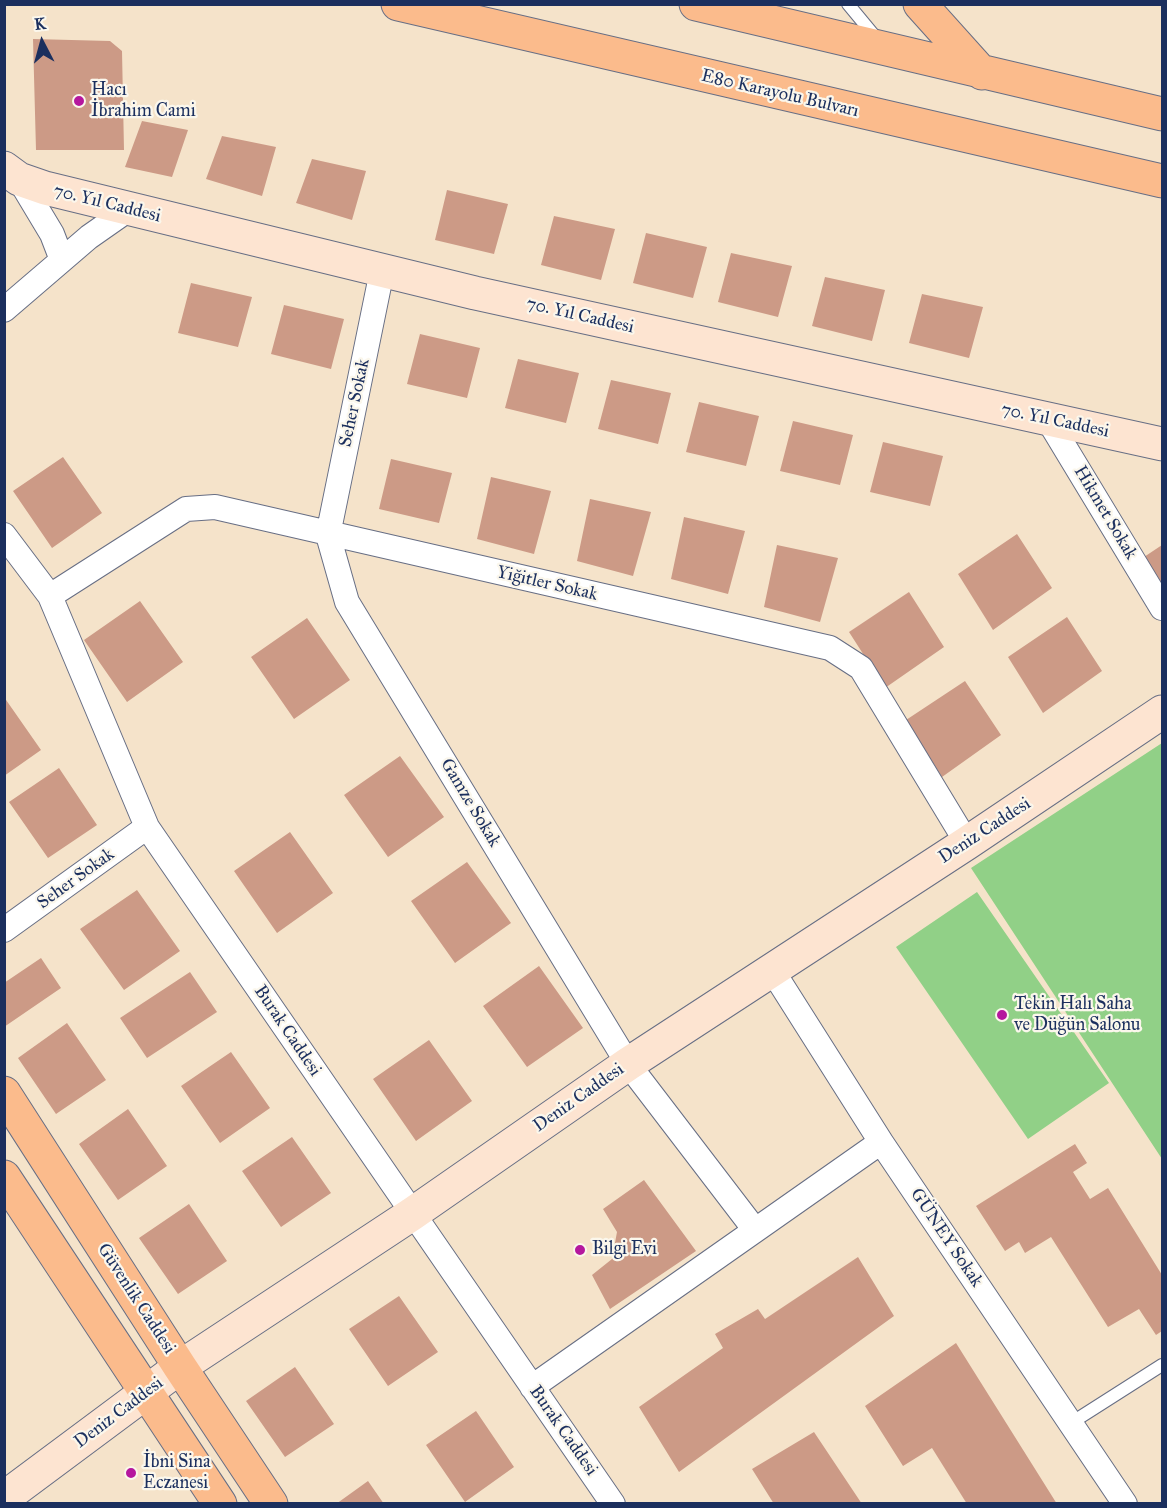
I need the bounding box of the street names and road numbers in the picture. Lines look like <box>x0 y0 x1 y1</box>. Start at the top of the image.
street label: E80 Karayolu Bulvarı <box>699 65 861 123</box>
street label: 70. Yıl Caddesi <box>51 180 163 228</box>
street label: 70. Yıl Caddesi <box>524 293 636 339</box>
street label: Seher Sokak <box>335 357 375 449</box>
street label: 70. Yıl Caddesi <box>999 399 1111 443</box>
street label: Hikmet Sokak <box>1069 462 1141 564</box>
street label: Yiğitler Sokak <box>495 562 599 606</box>
street label: Gamze Sokak <box>435 755 505 851</box>
street label: Deniz Caddesi <box>935 793 1035 869</box>
street label: Seher Sokak <box>33 844 119 914</box>
street label: Burak Caddesi <box>249 981 325 1081</box>
street label: Deniz Caddesi <box>530 1059 628 1137</box>
street label: GÜNEY Sokak <box>905 1184 987 1292</box>
street label: Güvenlik Caddesi <box>92 1240 180 1358</box>
street label: Deniz Caddesi <box>70 1373 168 1453</box>
street label: Burak Caddesi <box>524 1382 602 1480</box>

